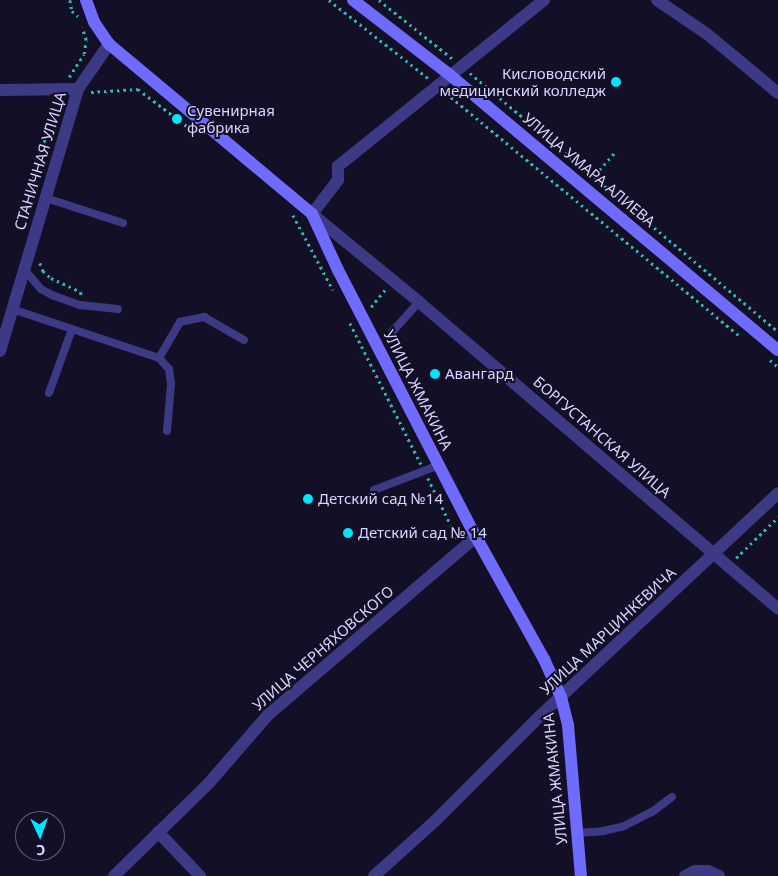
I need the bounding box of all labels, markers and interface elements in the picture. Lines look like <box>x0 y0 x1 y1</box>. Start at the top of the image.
place label: Кисловодский медицинский колледж <box>440 64 606 99</box>
marker: Кисловодский медицинский колледж <box>610 76 622 88</box>
street label: СТАНИЧНАЯ УЛИЦА <box>10 90 70 232</box>
place label: Сувенирная фабрика <box>187 101 275 136</box>
street label: УЛИЦА УМАРА АЛИЕВА <box>519 109 659 231</box>
marker: Сувенирная фабрика <box>171 113 183 125</box>
street label: УЛИЦА ЖМАКИНА <box>380 327 456 453</box>
place label: Авангард <box>445 365 514 383</box>
marker: Авангард <box>429 368 441 380</box>
street label: БОРГУСТАНСКАЯ УЛИЦА <box>530 372 674 502</box>
place label: Детский сад №14 <box>318 490 443 508</box>
marker: Детский сад №14 <box>302 493 314 505</box>
place label: Детский сад № 14 <box>358 524 487 542</box>
marker: Детский сад № 14 <box>342 527 354 539</box>
street label: УЛИЦА МАРЦИНКЕВИЧА <box>537 564 679 698</box>
street label: УЛИЦА ЧЕРНЯХОВСКОГО <box>249 582 397 714</box>
street label: УЛИЦА ЖМАКИНА <box>539 712 571 846</box>
north arrow <box>15 811 65 861</box>
text: С <box>36 841 46 860</box>

